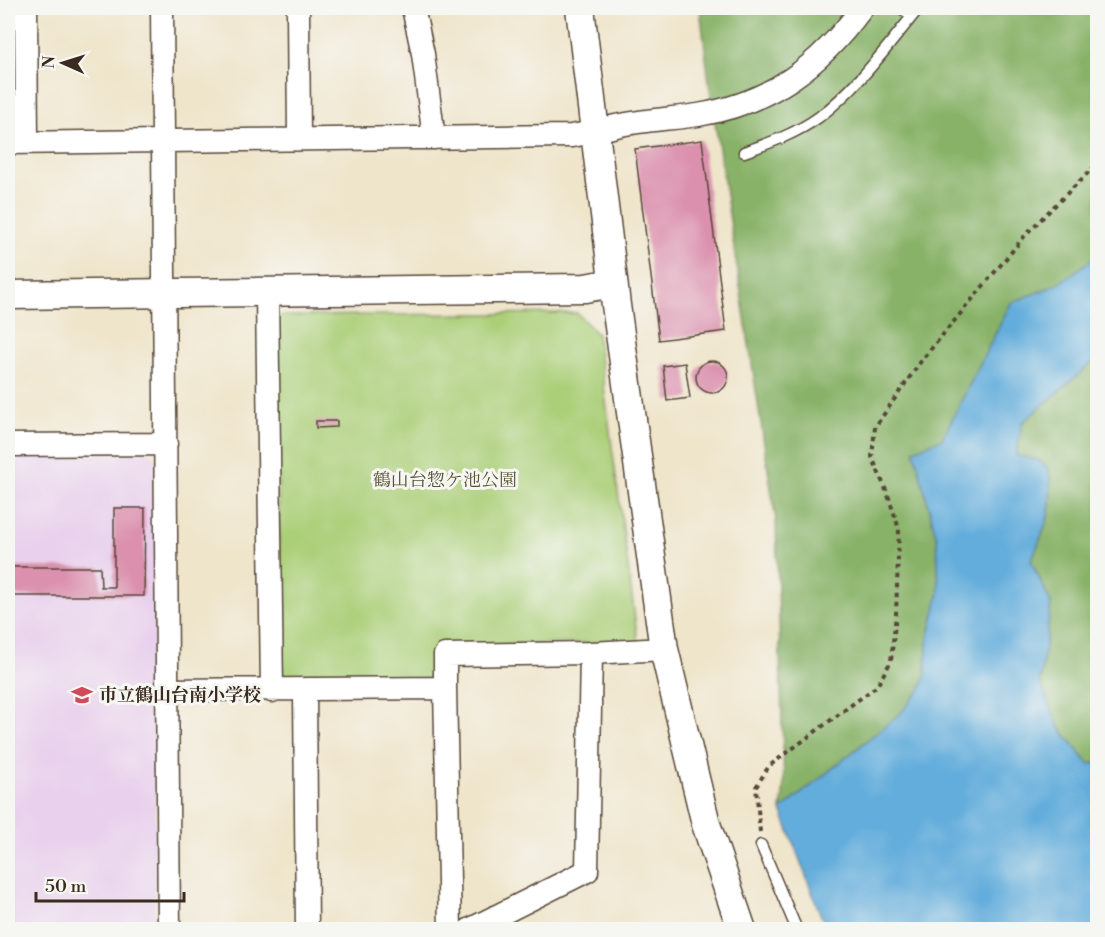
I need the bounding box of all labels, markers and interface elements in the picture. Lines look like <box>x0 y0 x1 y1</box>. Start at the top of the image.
north arrow <box>33 33 93 93</box>
text: N <box>39 55 59 69</box>
park label: 鶴山台惣ケ池公園 <box>373 469 517 492</box>
school or university icon: 市立鶴山台南小学校 <box>70 683 94 707</box>
place label: 市立鶴山台南小学校 <box>99 684 261 707</box>
scale bar <box>36 865 184 903</box>
text: 50 m <box>45 875 87 898</box>

